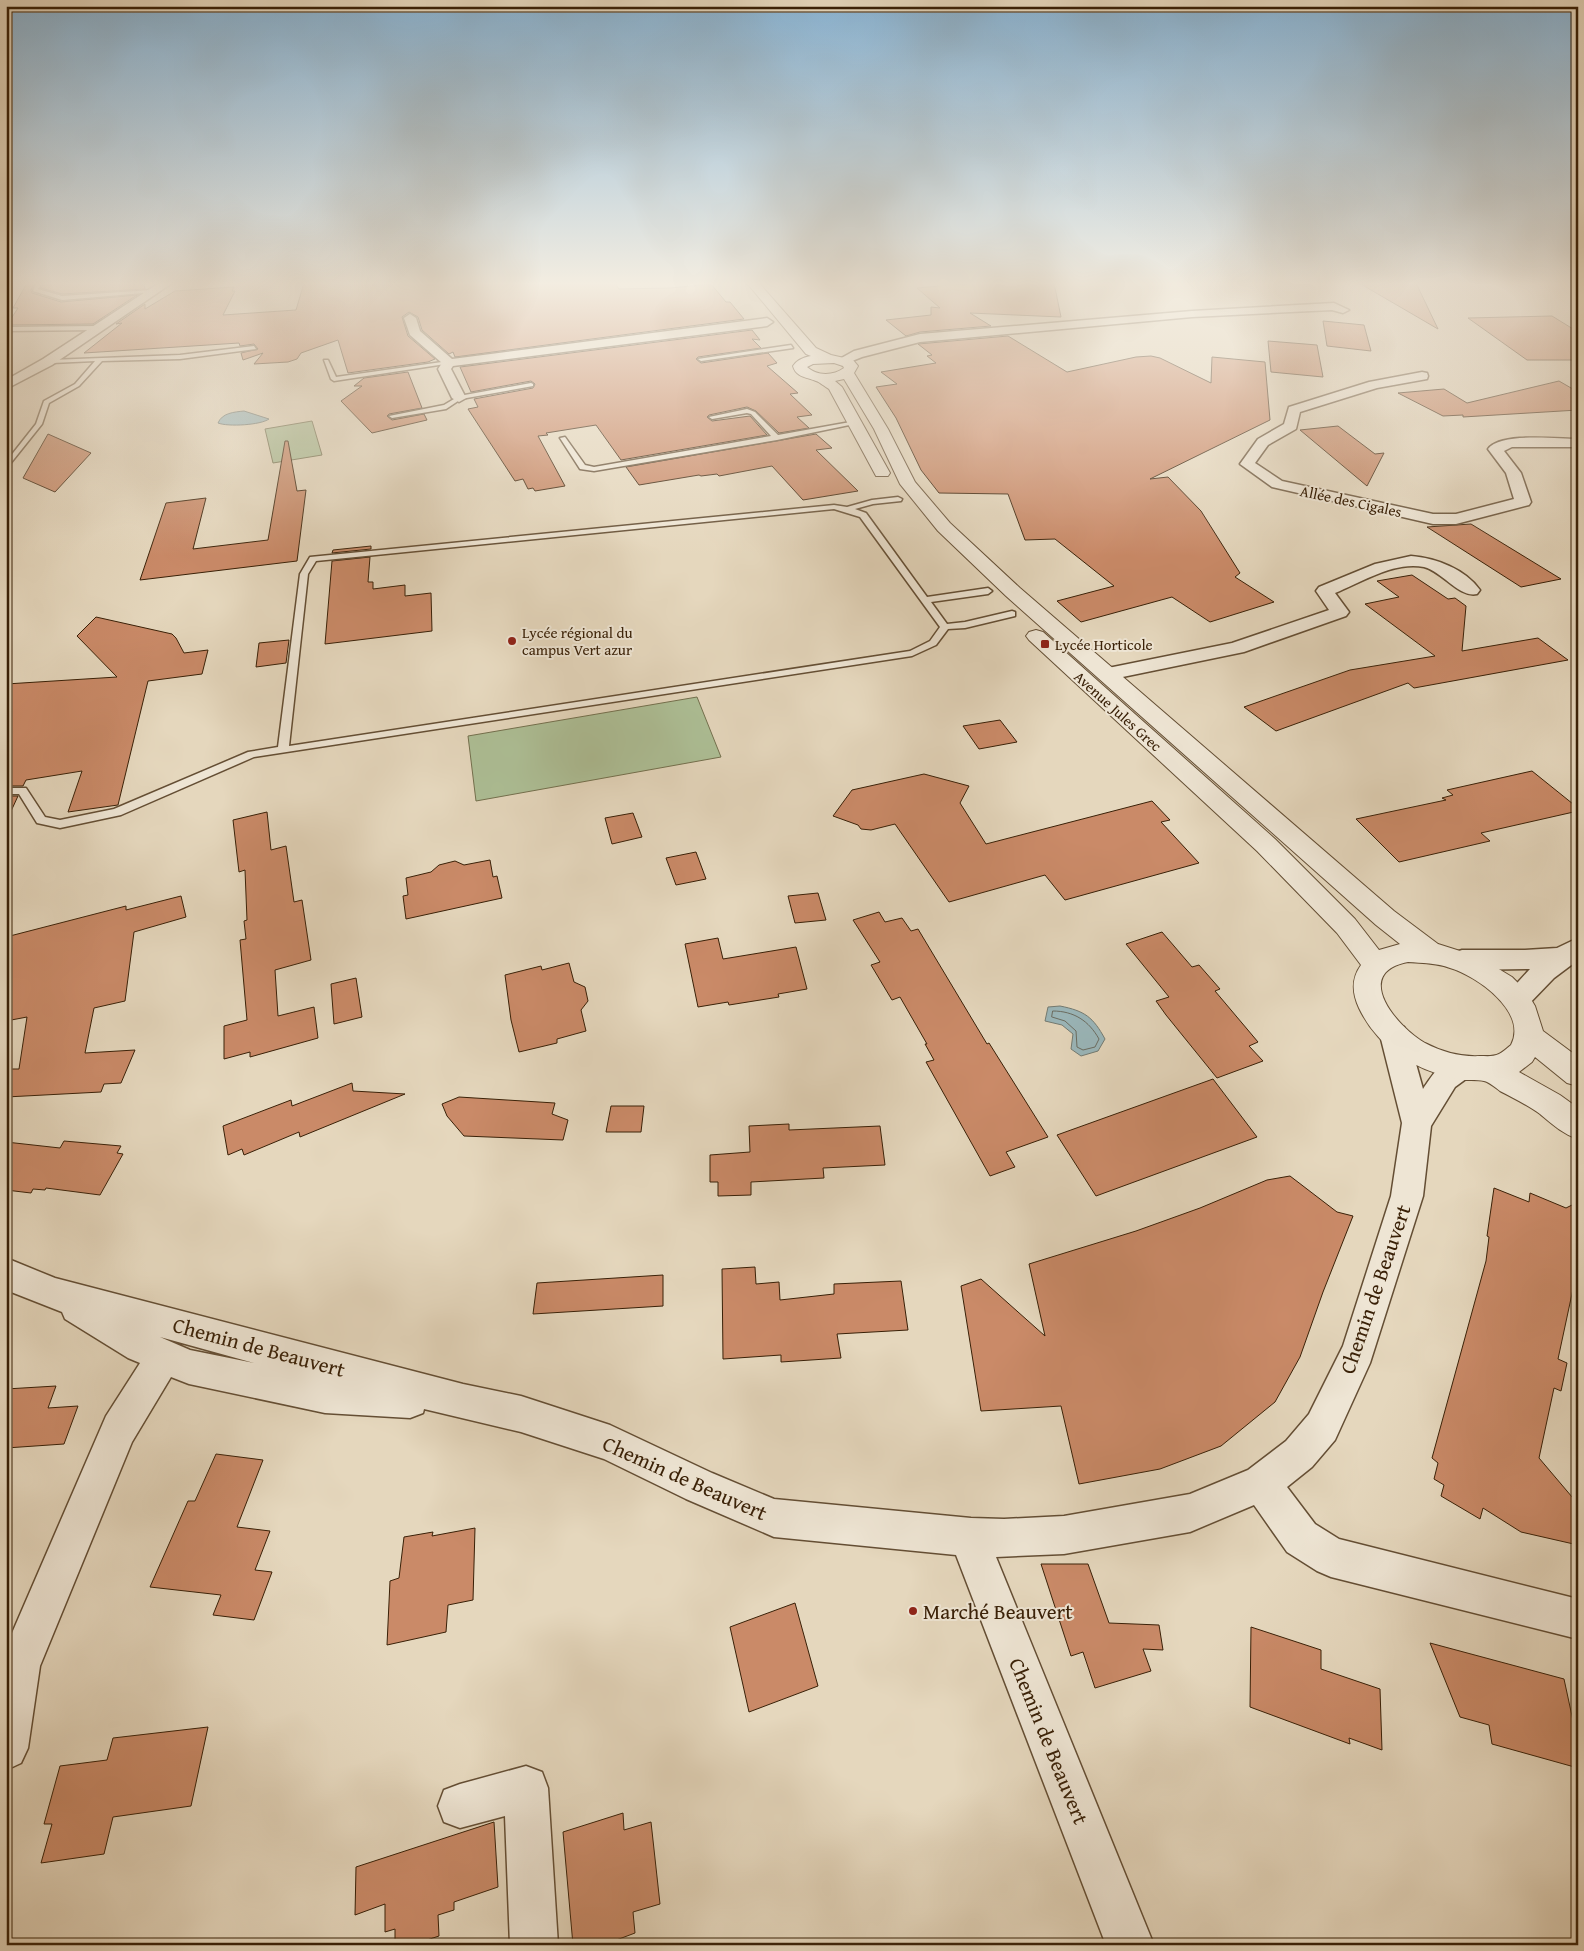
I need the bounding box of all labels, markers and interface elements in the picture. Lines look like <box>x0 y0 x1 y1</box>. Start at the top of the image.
street label: Allée des Cigales <box>1298 480 1404 522</box>
place label: Lycée régional du campus Vert azur <box>522 622 633 660</box>
place label: Lycée Horticole <box>1055 634 1153 655</box>
marker: Lycée régional du campus Vert azur <box>506 635 518 647</box>
marker: Lycée Horticole <box>1039 638 1051 650</box>
street label: Avenue Jules Grec <box>1070 666 1167 756</box>
street label: Chemin de Beauvert <box>1332 1200 1419 1378</box>
street label: Chemin de Beauvert <box>169 1309 349 1385</box>
street label: Chemin de Beauvert <box>598 1428 773 1528</box>
place label: Marché Beauvert <box>923 1596 1073 1627</box>
marker: Marché Beauvert <box>907 1605 919 1617</box>
street label: Chemin de Beauvert <box>1001 1653 1097 1829</box>

